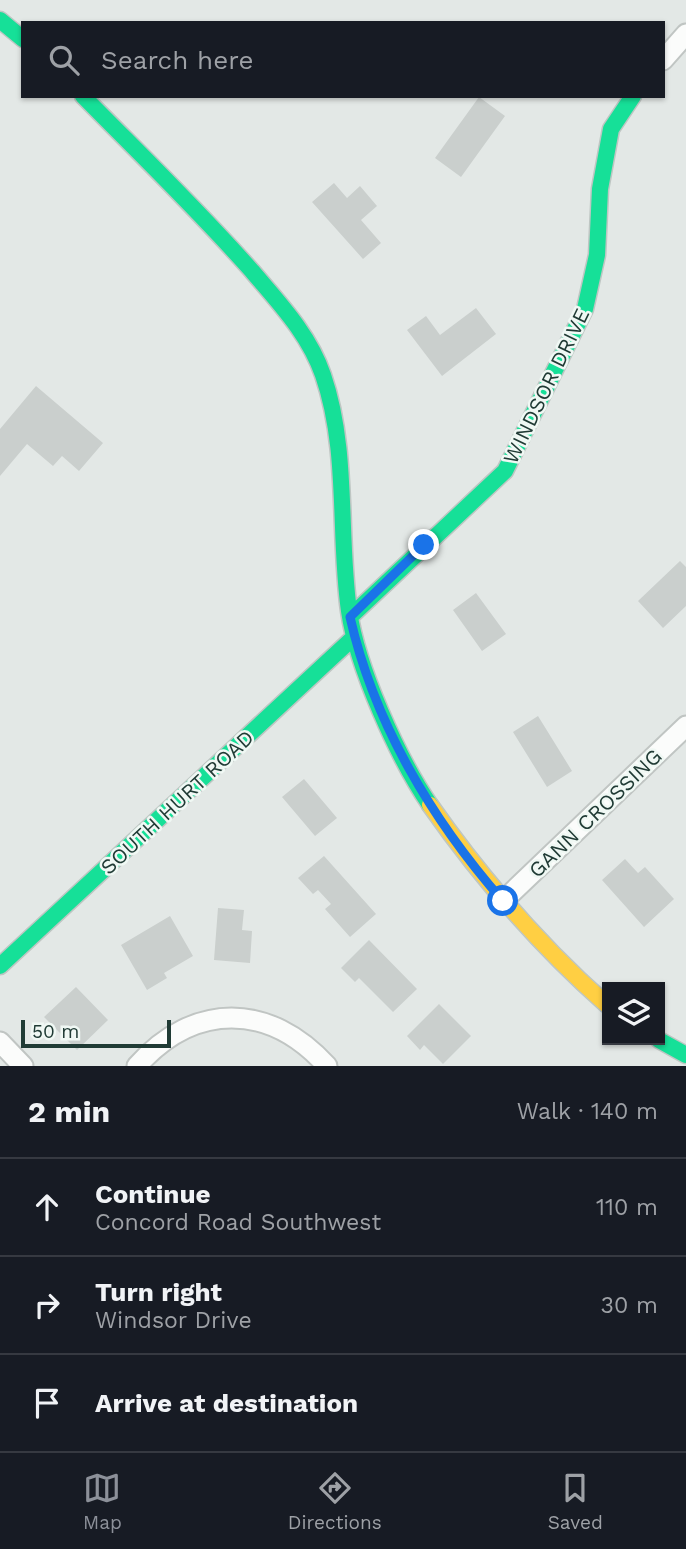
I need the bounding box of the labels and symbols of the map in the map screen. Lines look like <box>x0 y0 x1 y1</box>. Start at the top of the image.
street label: WINDSOR DRIVE <box>498 304 594 468</box>
route end <box>408 529 439 560</box>
street label: SOUTH HURT ROAD <box>95 724 259 880</box>
street label: GANN CROSSING <box>523 743 667 883</box>
route start <box>487 885 518 916</box>
scale bar <box>21 1017 172 1049</box>

